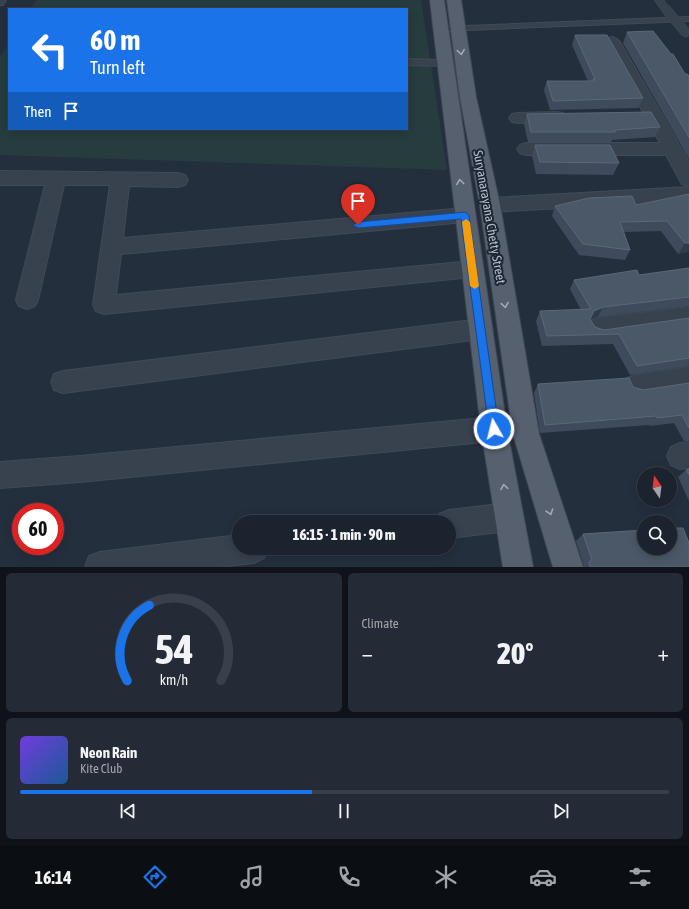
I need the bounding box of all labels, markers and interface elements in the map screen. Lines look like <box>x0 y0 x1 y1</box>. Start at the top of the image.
icon: left <box>24 24 76 76</box>
text: 60 m <box>90 24 140 56</box>
one-way arrow <box>456 49 465 56</box>
text: Turn left <box>90 57 145 78</box>
icon: arrive <box>60 100 82 122</box>
text: Then <box>24 103 52 120</box>
street label: Suryanarayana Chetty Street <box>470 149 509 285</box>
one-way arrow <box>456 179 465 185</box>
pin <box>341 184 375 225</box>
icon: arrive <box>347 190 369 212</box>
one-way arrow <box>500 301 509 308</box>
position arrow <box>473 408 515 450</box>
north arrow <box>637 467 677 507</box>
map controls <box>637 467 677 555</box>
one-way arrow <box>500 484 509 490</box>
speed limit sign: 60 <box>12 503 64 555</box>
one-way arrow <box>546 508 554 515</box>
button: search <box>637 515 677 555</box>
text: 16:15 · 1 min · 90 m <box>292 526 396 543</box>
text: Climate <box>362 616 399 631</box>
text: 54 <box>154 624 193 672</box>
text: 20° <box>497 636 533 670</box>
text: − <box>362 640 373 666</box>
text: + <box>658 640 669 666</box>
text: km/h <box>160 671 188 687</box>
text: Neon Rain <box>80 744 137 761</box>
text: Kite Club <box>80 761 122 776</box>
icon: previous <box>117 800 139 822</box>
icon: pause <box>333 800 355 822</box>
icon: next <box>550 800 572 822</box>
icon: directions <box>141 863 169 891</box>
icon: music <box>238 863 266 891</box>
icon: phone <box>335 863 363 891</box>
icon: climate <box>432 863 460 891</box>
icon: car <box>529 863 557 891</box>
icon: filters <box>626 863 654 891</box>
text: 16:14 <box>35 867 72 888</box>

